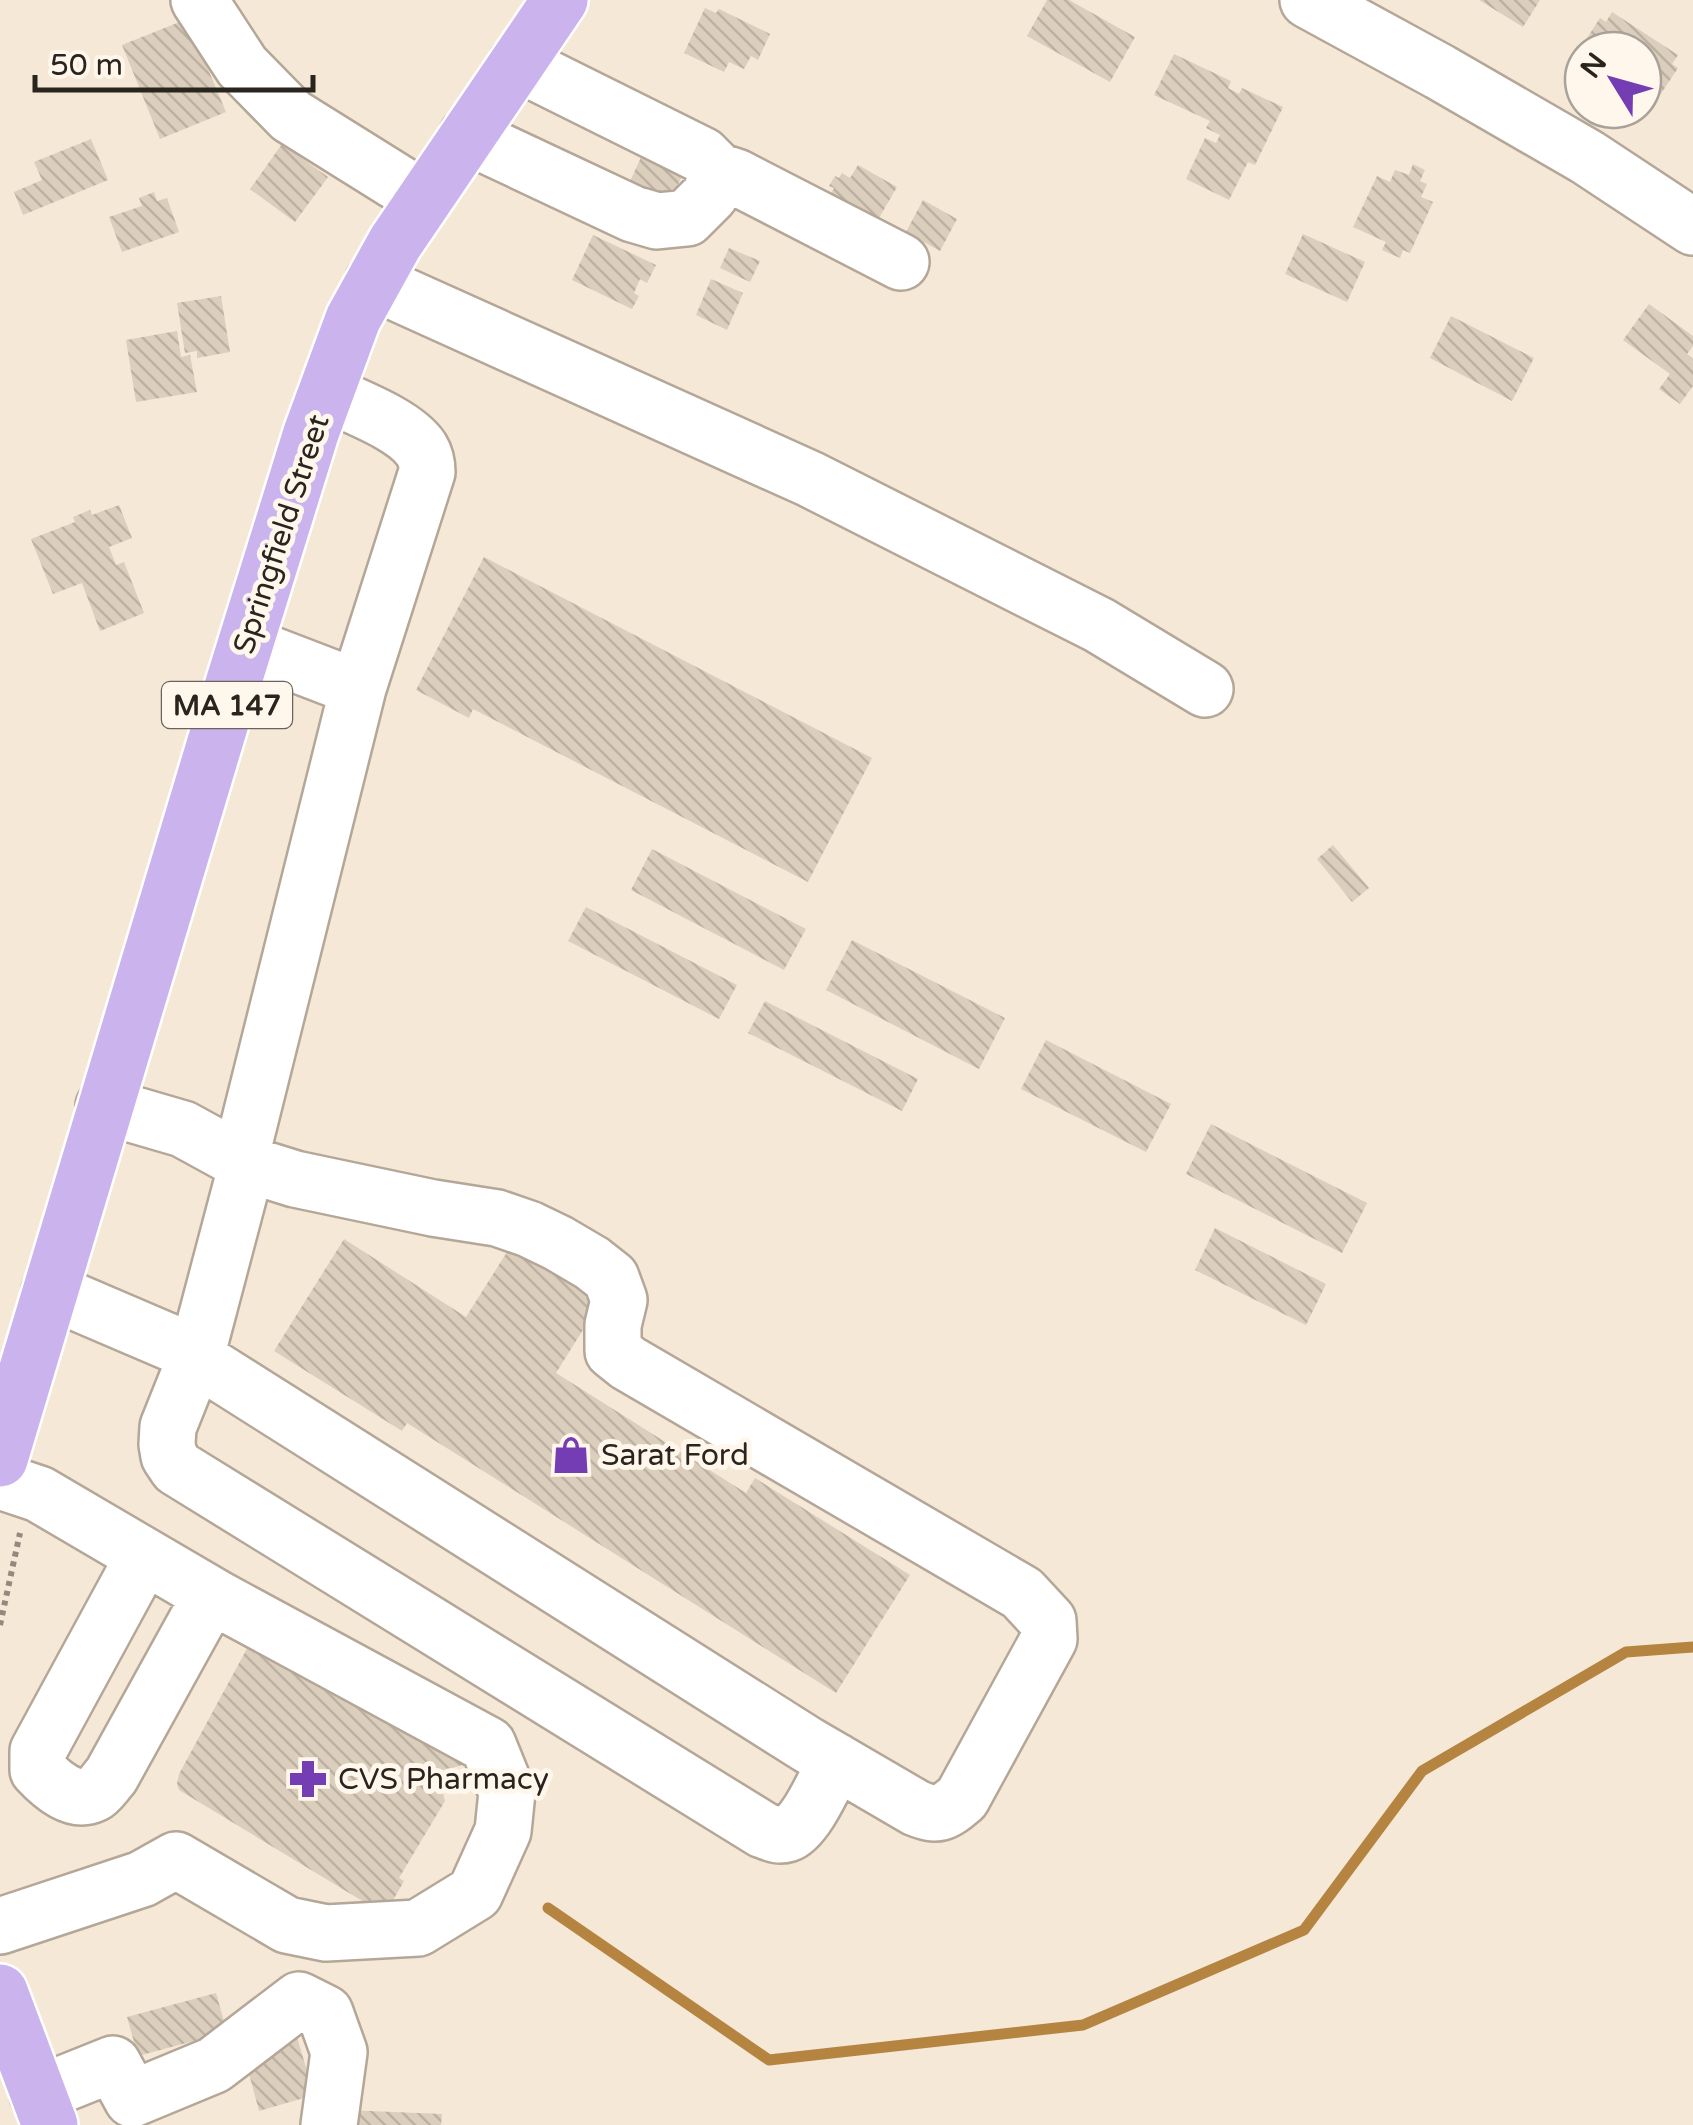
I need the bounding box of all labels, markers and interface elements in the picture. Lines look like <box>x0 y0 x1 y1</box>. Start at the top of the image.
scale bar <box>35 30 312 92</box>
north arrow <box>1563 30 1663 130</box>
text: N <box>1573 46 1614 85</box>
text: 50 m <box>50 47 123 84</box>
street label: Springfield Street <box>225 410 338 658</box>
road number: MA 147 <box>162 682 292 728</box>
shop icon: Sarat Ford <box>550 1434 592 1476</box>
place label: Sarat Ford <box>601 1437 749 1474</box>
pharmacy icon: CVS Pharmacy <box>287 1758 329 1800</box>
place label: CVS Pharmacy <box>338 1761 549 1798</box>

